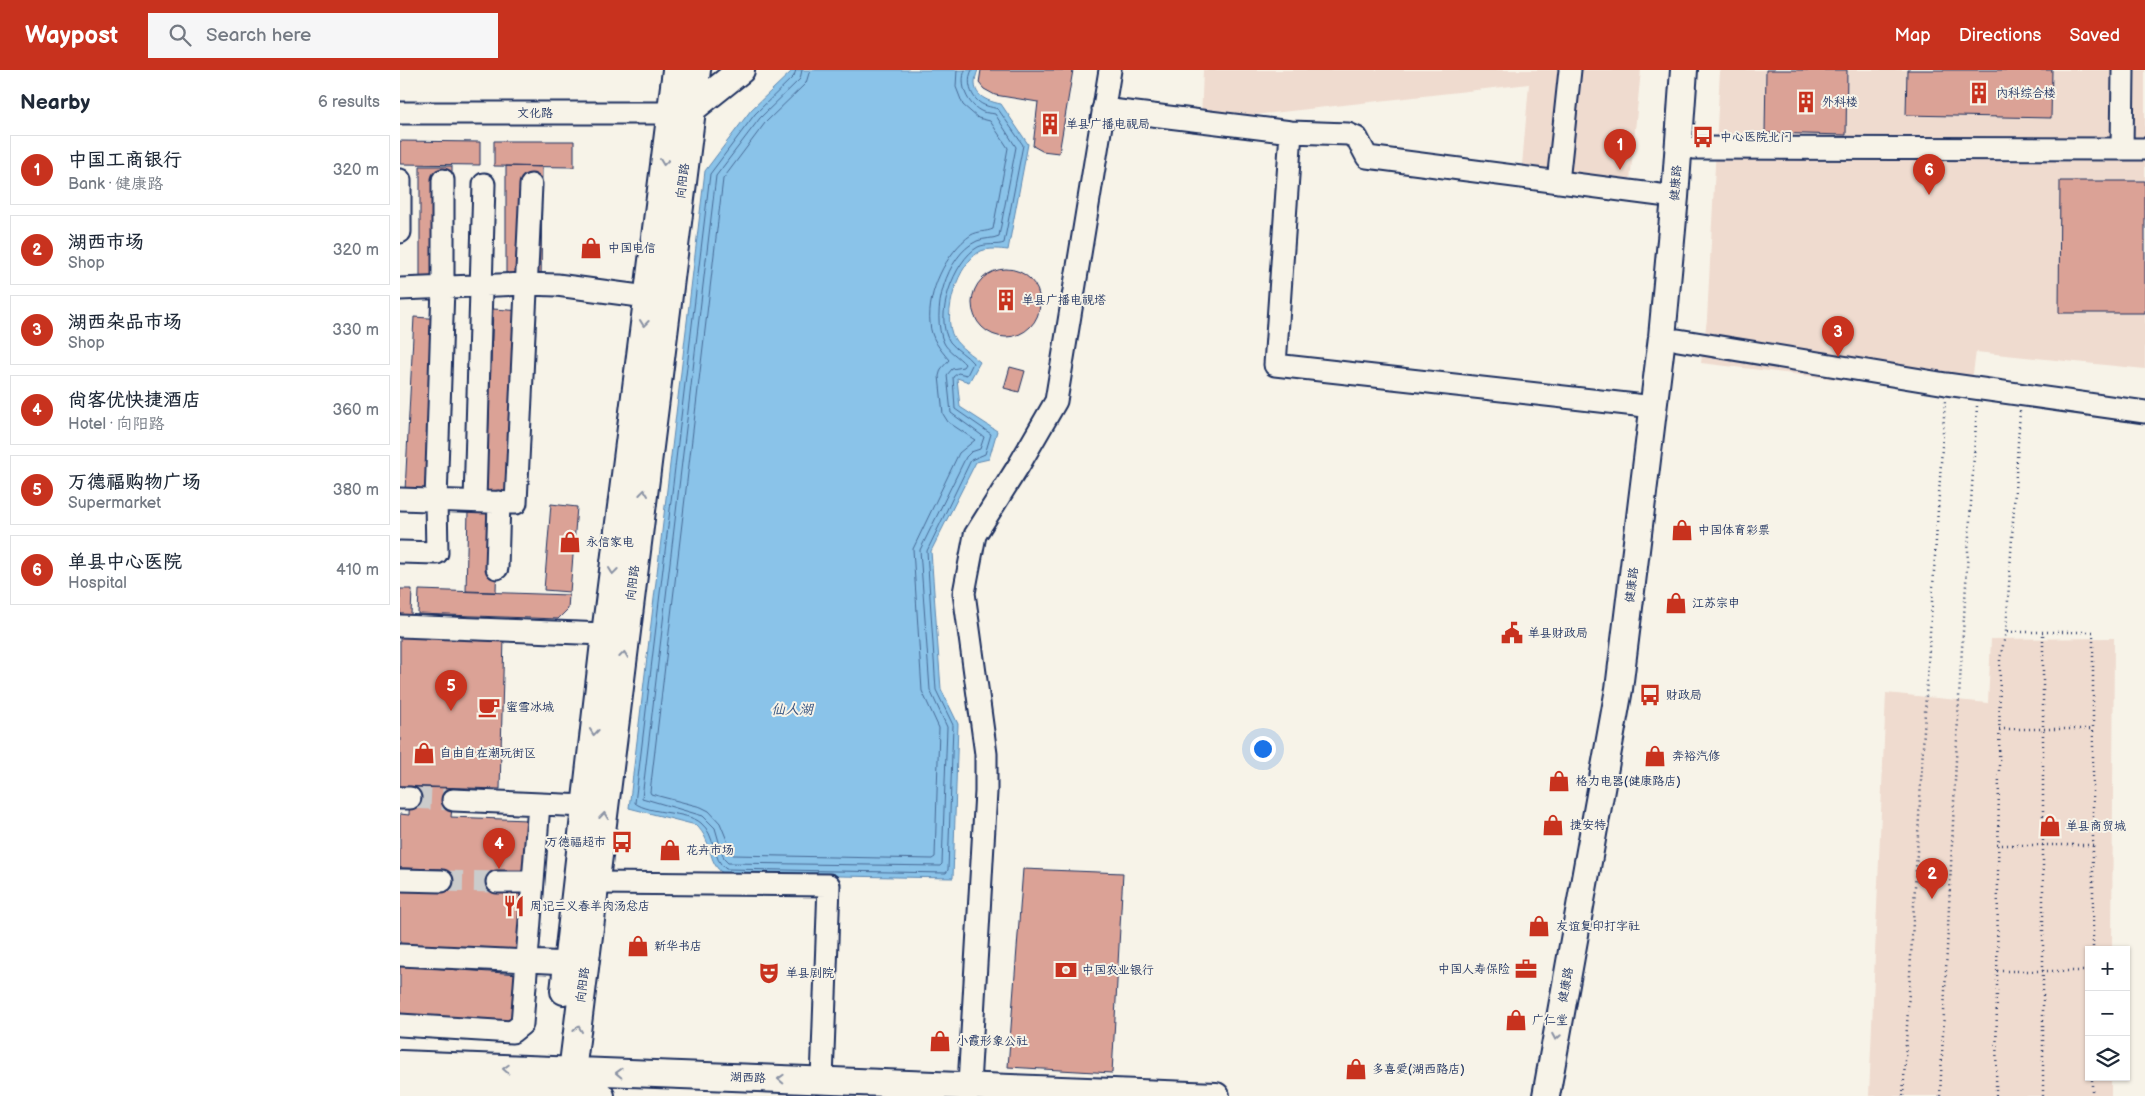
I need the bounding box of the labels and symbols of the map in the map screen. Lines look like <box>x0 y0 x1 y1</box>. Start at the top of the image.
building icon: 内科综合楼 <box>1966 80 1992 106</box>
place label: 内科综合楼 <box>1996 86 2056 101</box>
building icon: 外科楼 <box>1793 89 1819 115</box>
place label: 外科楼 <box>1822 95 1858 110</box>
street label: 文化路 <box>517 106 553 121</box>
building icon: 单县广播电视局 <box>1037 111 1063 137</box>
place label: 单县广播电视局 <box>1066 117 1150 132</box>
bus stop icon: 中心医院北门 <box>1690 124 1716 150</box>
pin: 1 <box>1604 129 1636 170</box>
place label: 中心医院北门 <box>1720 130 1792 145</box>
pin: 6 <box>1913 154 1945 195</box>
one-way arrow <box>659 158 670 166</box>
street label: 向阳路 <box>673 162 693 200</box>
street label: 健康路 <box>1667 165 1685 201</box>
shop icon: 中国电信 <box>578 235 604 261</box>
place label: 中国电信 <box>608 241 656 256</box>
building icon: 单县广播电视塔 <box>993 287 1019 313</box>
place label: 单县广播电视塔 <box>1022 293 1106 308</box>
pin: 3 <box>1822 316 1854 357</box>
one-way arrow <box>639 319 650 327</box>
one-way arrow <box>638 489 649 497</box>
shop icon: 中国体育彩票 <box>1669 517 1695 543</box>
place label: 中国体育彩票 <box>1698 523 1770 538</box>
shop icon: 永信家电 <box>557 529 583 555</box>
place label: 永信家电 <box>586 535 634 550</box>
street label: 向阳路 <box>623 564 643 602</box>
street label: 健康路 <box>1622 566 1642 604</box>
one-way arrow <box>608 567 619 575</box>
shop icon: 江苏宗申 <box>1663 590 1689 616</box>
place label: 江苏宗申 <box>1692 596 1740 611</box>
public building icon: 单县财政局 <box>1499 620 1525 646</box>
place label: 单县财政局 <box>1528 626 1588 641</box>
one-way arrow <box>618 650 629 658</box>
pin: 5 <box>435 670 467 711</box>
bus stop icon: 财政局 <box>1637 682 1663 708</box>
place label: 财政局 <box>1666 688 1702 703</box>
cafe icon: 蜜雪冰城 <box>476 694 502 720</box>
place label: 蜜雪冰城 <box>506 700 554 715</box>
water label: 仙人湖 <box>771 701 815 718</box>
one-way arrow <box>589 729 600 737</box>
your location <box>1250 736 1276 762</box>
shop icon: 自由自在潮玩街区 <box>411 740 437 766</box>
shop icon: 奔裕汽修 <box>1642 743 1668 769</box>
place label: 自由自在潮玩街区 <box>440 746 536 761</box>
place label: 奔裕汽修 <box>1672 749 1720 764</box>
shop icon: 格力电器(健康路店) <box>1546 768 1572 794</box>
place label: 格力电器(健康路店) <box>1576 774 1681 789</box>
one-way arrow <box>598 812 609 820</box>
shop icon: 捷安特 <box>1540 812 1566 838</box>
shop icon: 单县商贸城 <box>2037 813 2063 839</box>
place label: 捷安特 <box>1570 818 1606 833</box>
place label: 单县商贸城 <box>2066 819 2126 834</box>
pin: 4 <box>483 828 515 869</box>
bus stop icon: 万德福超市 <box>609 829 635 855</box>
place label: 万德福超市 <box>546 835 606 850</box>
shop icon: 花卉市场 <box>657 837 683 863</box>
place label: 花卉市场 <box>686 843 734 858</box>
pin: 2 <box>1916 858 1948 899</box>
restaurant icon: 周记三义春羊肉汤总店 <box>501 893 527 919</box>
place label: 周记三义春羊肉汤总店 <box>530 899 650 914</box>
shop icon: 友谊复印打字社 <box>1526 913 1552 939</box>
place label: 友谊复印打字社 <box>1556 919 1640 934</box>
shop icon: 新华书店 <box>625 933 651 959</box>
place label: 新华书店 <box>654 939 702 954</box>
office icon: 中国人寿保险 <box>1513 956 1539 982</box>
bank icon: 中国农业银行 <box>1053 957 1079 983</box>
theatre icon: 单县剧院 <box>756 960 782 986</box>
place label: 中国人寿保险 <box>1438 962 1510 977</box>
place label: 中国农业银行 <box>1082 963 1154 978</box>
street label: 向阳路 <box>573 966 593 1004</box>
place label: 单县剧院 <box>786 966 834 981</box>
street label: 健康路 <box>1555 966 1577 1004</box>
shop icon: 广仁堂 <box>1503 1007 1529 1033</box>
place label: 广仁堂 <box>1532 1013 1568 1028</box>
one-way arrow <box>572 1025 583 1033</box>
shop icon: 小霞形象公社 <box>927 1028 953 1054</box>
one-way arrow <box>1552 1033 1562 1041</box>
place label: 小霞形象公社 <box>956 1034 1028 1049</box>
shop icon: 多喜爱(湖西路店) <box>1343 1056 1369 1082</box>
place label: 多喜爱(湖西路店) <box>1372 1062 1465 1077</box>
one-way arrow <box>502 1064 510 1074</box>
one-way arrow <box>614 1068 622 1079</box>
street label: 湖西路 <box>730 1070 766 1086</box>
one-way arrow <box>777 1073 785 1084</box>

